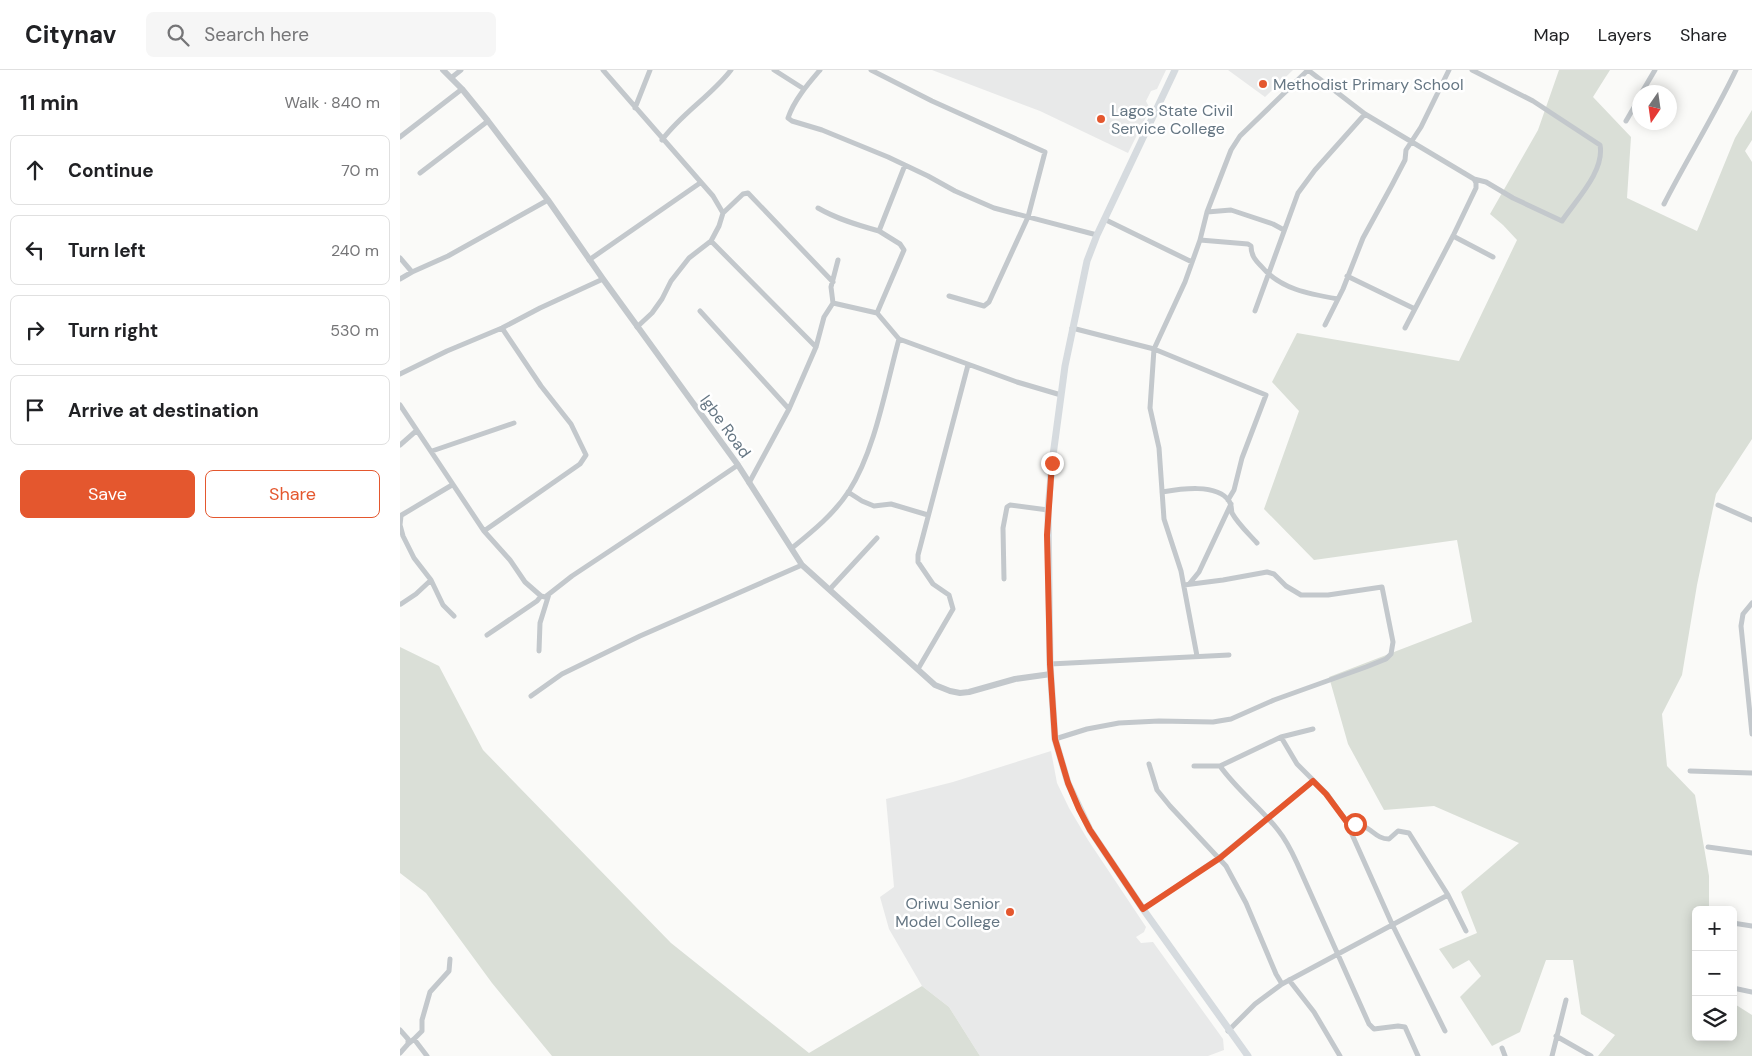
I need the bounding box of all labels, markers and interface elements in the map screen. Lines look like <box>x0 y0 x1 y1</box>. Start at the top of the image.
search box <box>146 12 496 57</box>
text: Citynav <box>25 19 116 50</box>
icon: search <box>164 21 192 49</box>
text: Search here <box>204 22 309 47</box>
text: Map <box>1534 23 1570 47</box>
text: Layers <box>1598 23 1652 47</box>
text: Share <box>1680 23 1727 47</box>
place label: Methodist Primary School <box>1273 74 1464 95</box>
marker: Methodist Primary School <box>1257 78 1269 90</box>
north arrow <box>1632 85 1677 130</box>
text: 11 min <box>20 89 79 117</box>
text: Walk · 840 m <box>284 92 380 113</box>
place label: Lagos State Civil Service College <box>1111 100 1233 139</box>
marker: Lagos State Civil Service College <box>1095 113 1107 125</box>
icon: ahead <box>21 156 49 184</box>
text: Continue <box>68 158 154 183</box>
text: 70 m <box>341 160 379 181</box>
icon: left <box>21 236 49 264</box>
text: Turn left <box>68 238 146 263</box>
text: 240 m <box>331 240 379 261</box>
icon: right <box>21 316 49 344</box>
text: Turn right <box>68 318 158 343</box>
text: 530 m <box>330 320 379 341</box>
street label: Igbe Road <box>696 390 756 462</box>
icon: arrive <box>21 396 49 424</box>
text: Arrive at destination <box>68 398 259 423</box>
route end <box>1041 452 1064 475</box>
button: Save <box>20 470 195 518</box>
button: Share <box>205 470 380 518</box>
route start <box>1344 813 1367 836</box>
place label: Oriwu Senior Model College <box>895 893 1000 932</box>
marker: Oriwu Senior Model College <box>1004 906 1016 918</box>
map controls <box>1692 906 1737 1041</box>
button: + <box>1692 906 1737 951</box>
button: − <box>1692 951 1737 996</box>
button: layers <box>1692 996 1737 1041</box>

